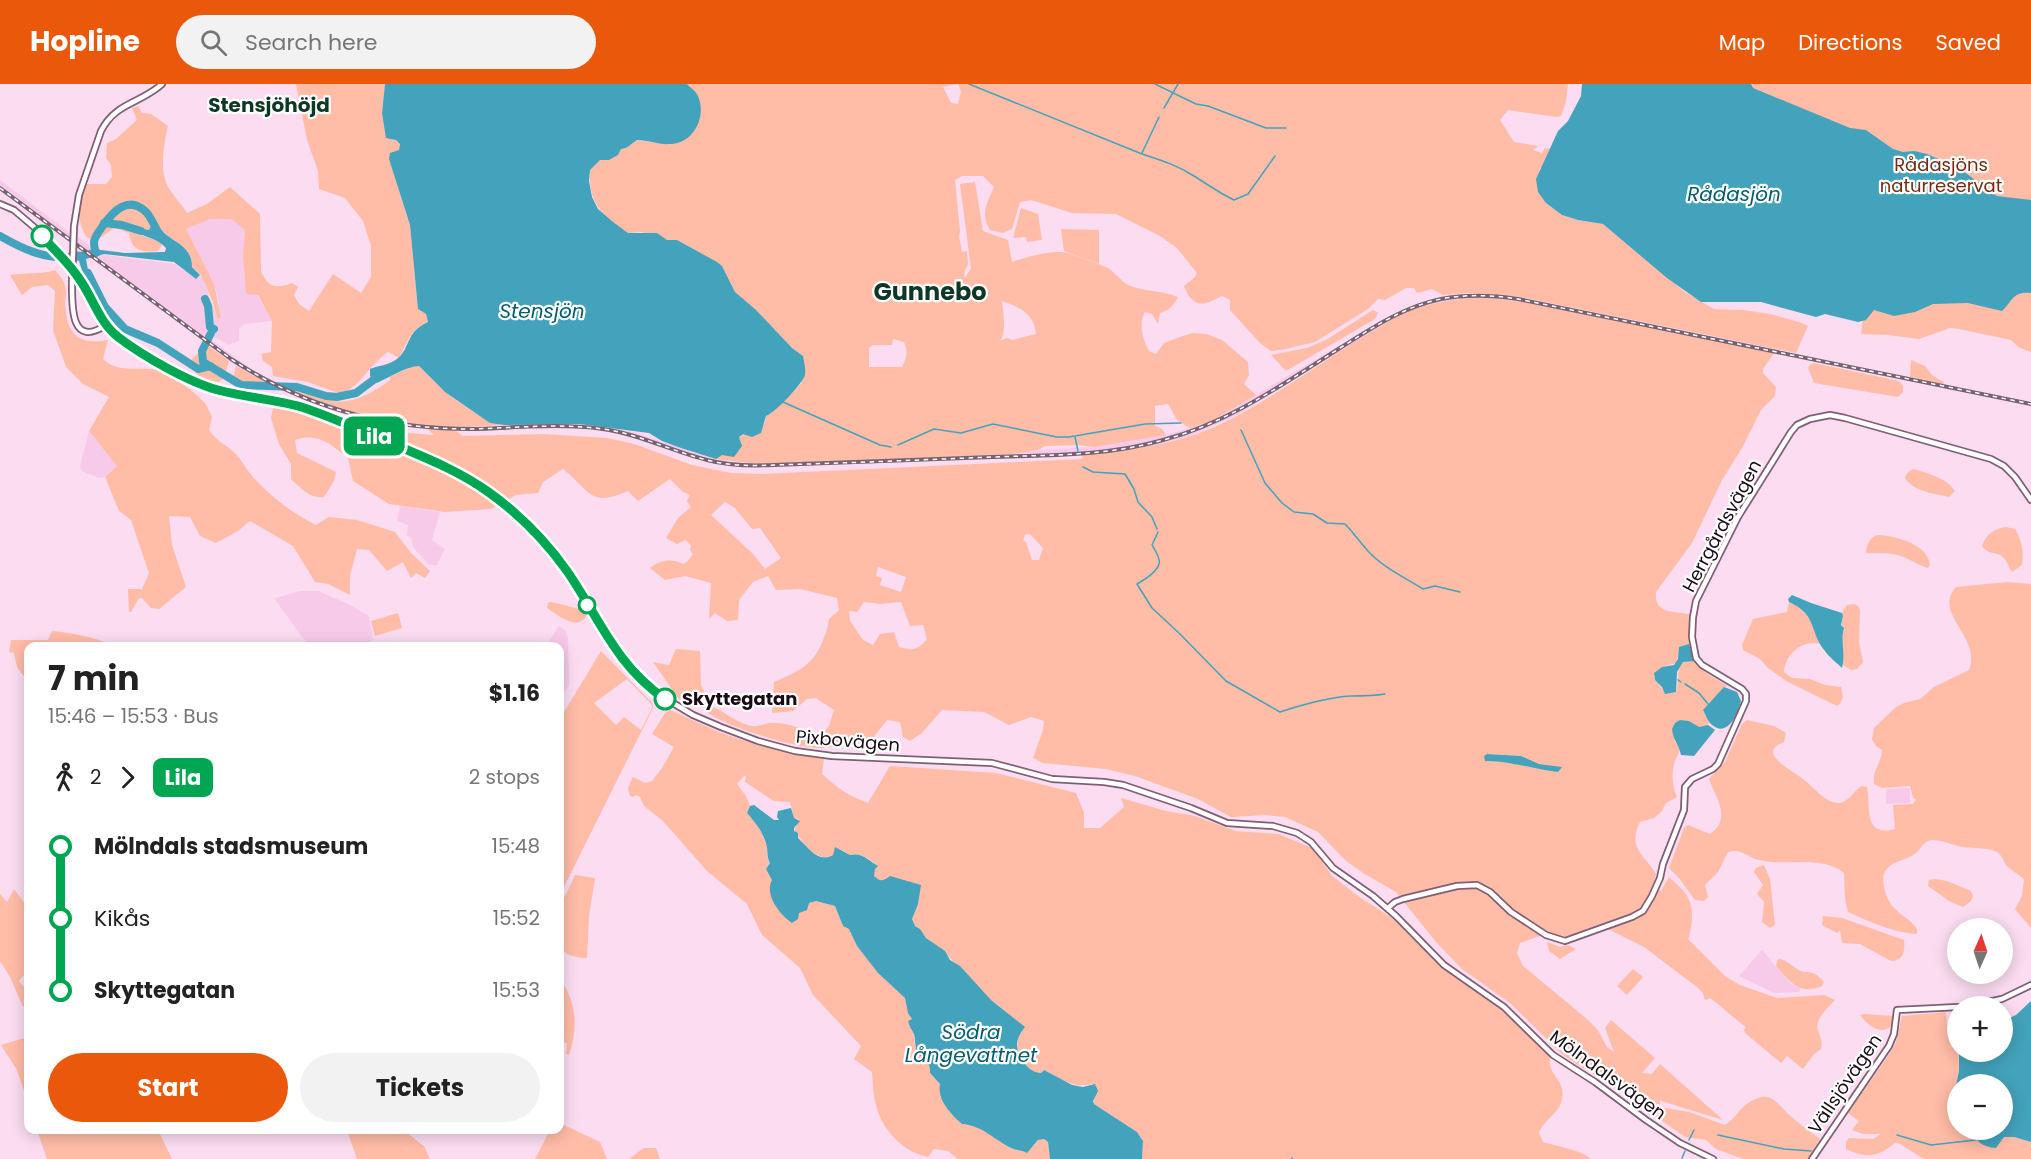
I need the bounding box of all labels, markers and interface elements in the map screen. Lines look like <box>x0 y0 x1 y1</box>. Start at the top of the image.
search box <box>176 15 596 69</box>
text: Hopline <box>30 22 140 61</box>
icon: search <box>197 26 230 59</box>
text: Search here <box>245 27 377 58</box>
text: Map <box>1719 28 1765 57</box>
text: Directions <box>1798 28 1902 57</box>
text: Saved <box>1935 28 2001 57</box>
district label: Stensjöhöjd <box>208 91 330 119</box>
park label: Rådasjöns naturreservat <box>1880 152 2002 198</box>
water label: Rådasjön <box>1687 180 1781 208</box>
unlabelled marker <box>31 225 53 247</box>
district label: Gunnebo <box>873 275 987 308</box>
water label: Stensjön <box>499 297 585 325</box>
line badge: Lila <box>332 416 416 456</box>
text: Lila <box>356 422 392 451</box>
street label: Herrgårdsvägen <box>1676 455 1767 596</box>
unlabelled marker <box>578 596 596 614</box>
text: 7 min <box>48 655 140 702</box>
text: $1.16 <box>489 678 540 709</box>
place label: Skyttegatan <box>682 686 797 711</box>
marker: Skyttegatan <box>654 688 676 710</box>
text: 15:46 – 15:53 · Bus <box>48 702 219 730</box>
street label: Pixbovägen <box>795 724 901 757</box>
icon: walk <box>48 761 81 794</box>
icon: forward <box>111 761 144 794</box>
text: 2 <box>90 763 102 791</box>
text: Lila <box>165 763 201 792</box>
text: 2 stops <box>469 763 540 791</box>
text: Mölndals stadsmuseum <box>94 831 368 862</box>
text: 15:48 <box>492 832 540 860</box>
text: Kikås <box>94 903 150 934</box>
text: 15:52 <box>493 904 540 932</box>
north arrow <box>1947 918 2013 984</box>
map controls <box>1947 918 2013 1140</box>
text: Skyttegatan <box>94 975 235 1006</box>
text: 15:53 <box>492 976 540 1004</box>
button: + <box>1947 996 2013 1062</box>
water label: Södra Långevattnet <box>905 1018 1038 1069</box>
street label: Mölndalsvägen <box>1545 1024 1672 1125</box>
street label: Vällsjövägen <box>1802 1029 1887 1139</box>
button: Start <box>48 1053 288 1122</box>
button: Tickets <box>300 1053 540 1122</box>
button: − <box>1947 1074 2013 1140</box>

